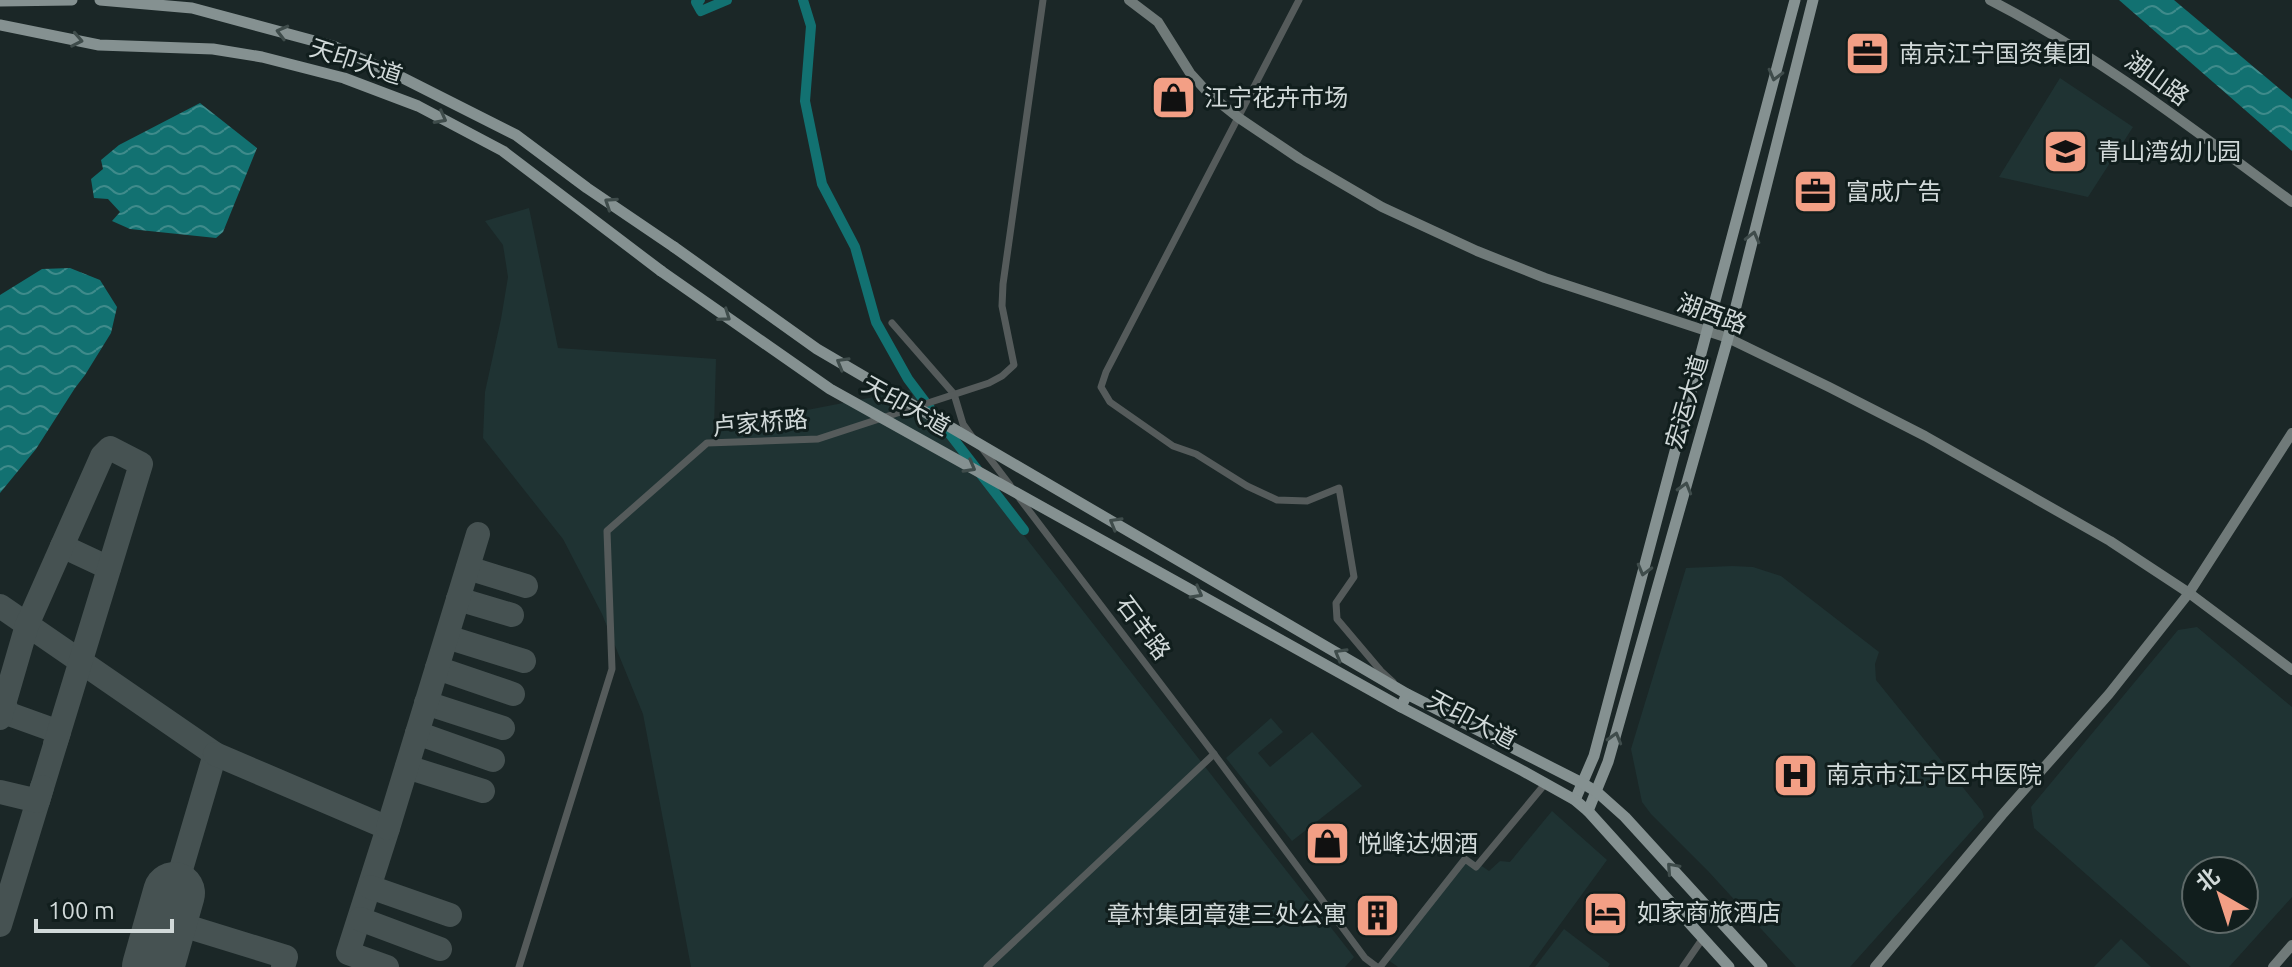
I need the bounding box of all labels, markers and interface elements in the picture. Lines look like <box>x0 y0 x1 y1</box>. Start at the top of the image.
one-way arrow <box>275 25 289 42</box>
office icon: 南京江宁国资集团 <box>1844 30 1892 78</box>
one-way arrow <box>69 31 83 48</box>
street label: 天印大道 <box>306 34 406 89</box>
place label: 南京江宁国资集团 <box>1899 40 2091 67</box>
street label: 湖山路 <box>2120 47 2194 111</box>
one-way arrow <box>1768 68 1785 82</box>
shop icon: 江宁花卉市场 <box>1149 74 1197 122</box>
place label: 江宁花卉市场 <box>1204 84 1348 111</box>
one-way arrow <box>433 109 447 124</box>
school or university icon: 青山湾幼儿园 <box>2042 128 2090 176</box>
place label: 青山湾幼儿园 <box>2097 138 2241 165</box>
office icon: 富成广告 <box>1791 168 1839 216</box>
place label: 富成广告 <box>1846 178 1942 205</box>
one-way arrow <box>604 198 618 213</box>
one-way arrow <box>1744 230 1761 244</box>
street label: 湖西路 <box>1674 289 1751 339</box>
one-way arrow <box>716 306 730 321</box>
street label: 宏运大道 <box>1660 352 1713 452</box>
one-way arrow <box>836 358 851 373</box>
street label: 天印大道 <box>858 370 955 441</box>
street label: 卢家桥路 <box>711 405 809 440</box>
one-way arrow <box>961 457 975 473</box>
one-way arrow <box>1676 481 1693 495</box>
one-way arrow <box>1109 517 1124 533</box>
one-way arrow <box>1636 563 1653 577</box>
one-way arrow <box>1188 583 1203 599</box>
street label: 石羊路 <box>1111 591 1176 665</box>
one-way arrow <box>1334 648 1349 664</box>
street label: 天印大道 <box>1424 685 1521 754</box>
one-way arrow <box>1605 731 1622 745</box>
hospital icon: 南京市江宁区中医院 <box>1771 751 1819 799</box>
place label: 南京市江宁区中医院 <box>1826 761 2042 788</box>
shop icon: 悦峰达烟酒 <box>1303 820 1351 868</box>
place label: 悦峰达烟酒 <box>1358 830 1478 857</box>
north arrow <box>2180 855 2260 935</box>
text: 北 <box>2191 862 2224 896</box>
one-way arrow <box>1666 863 1681 877</box>
scale bar <box>36 883 172 933</box>
hotel icon: 如家商旅酒店 <box>1582 889 1630 937</box>
building icon: 章村集团章建三处公寓 <box>1354 891 1402 939</box>
text: 100 m <box>48 897 115 924</box>
place label: 如家商旅酒店 <box>1637 899 1781 926</box>
place label: 章村集团章建三处公寓 <box>1107 901 1347 928</box>

